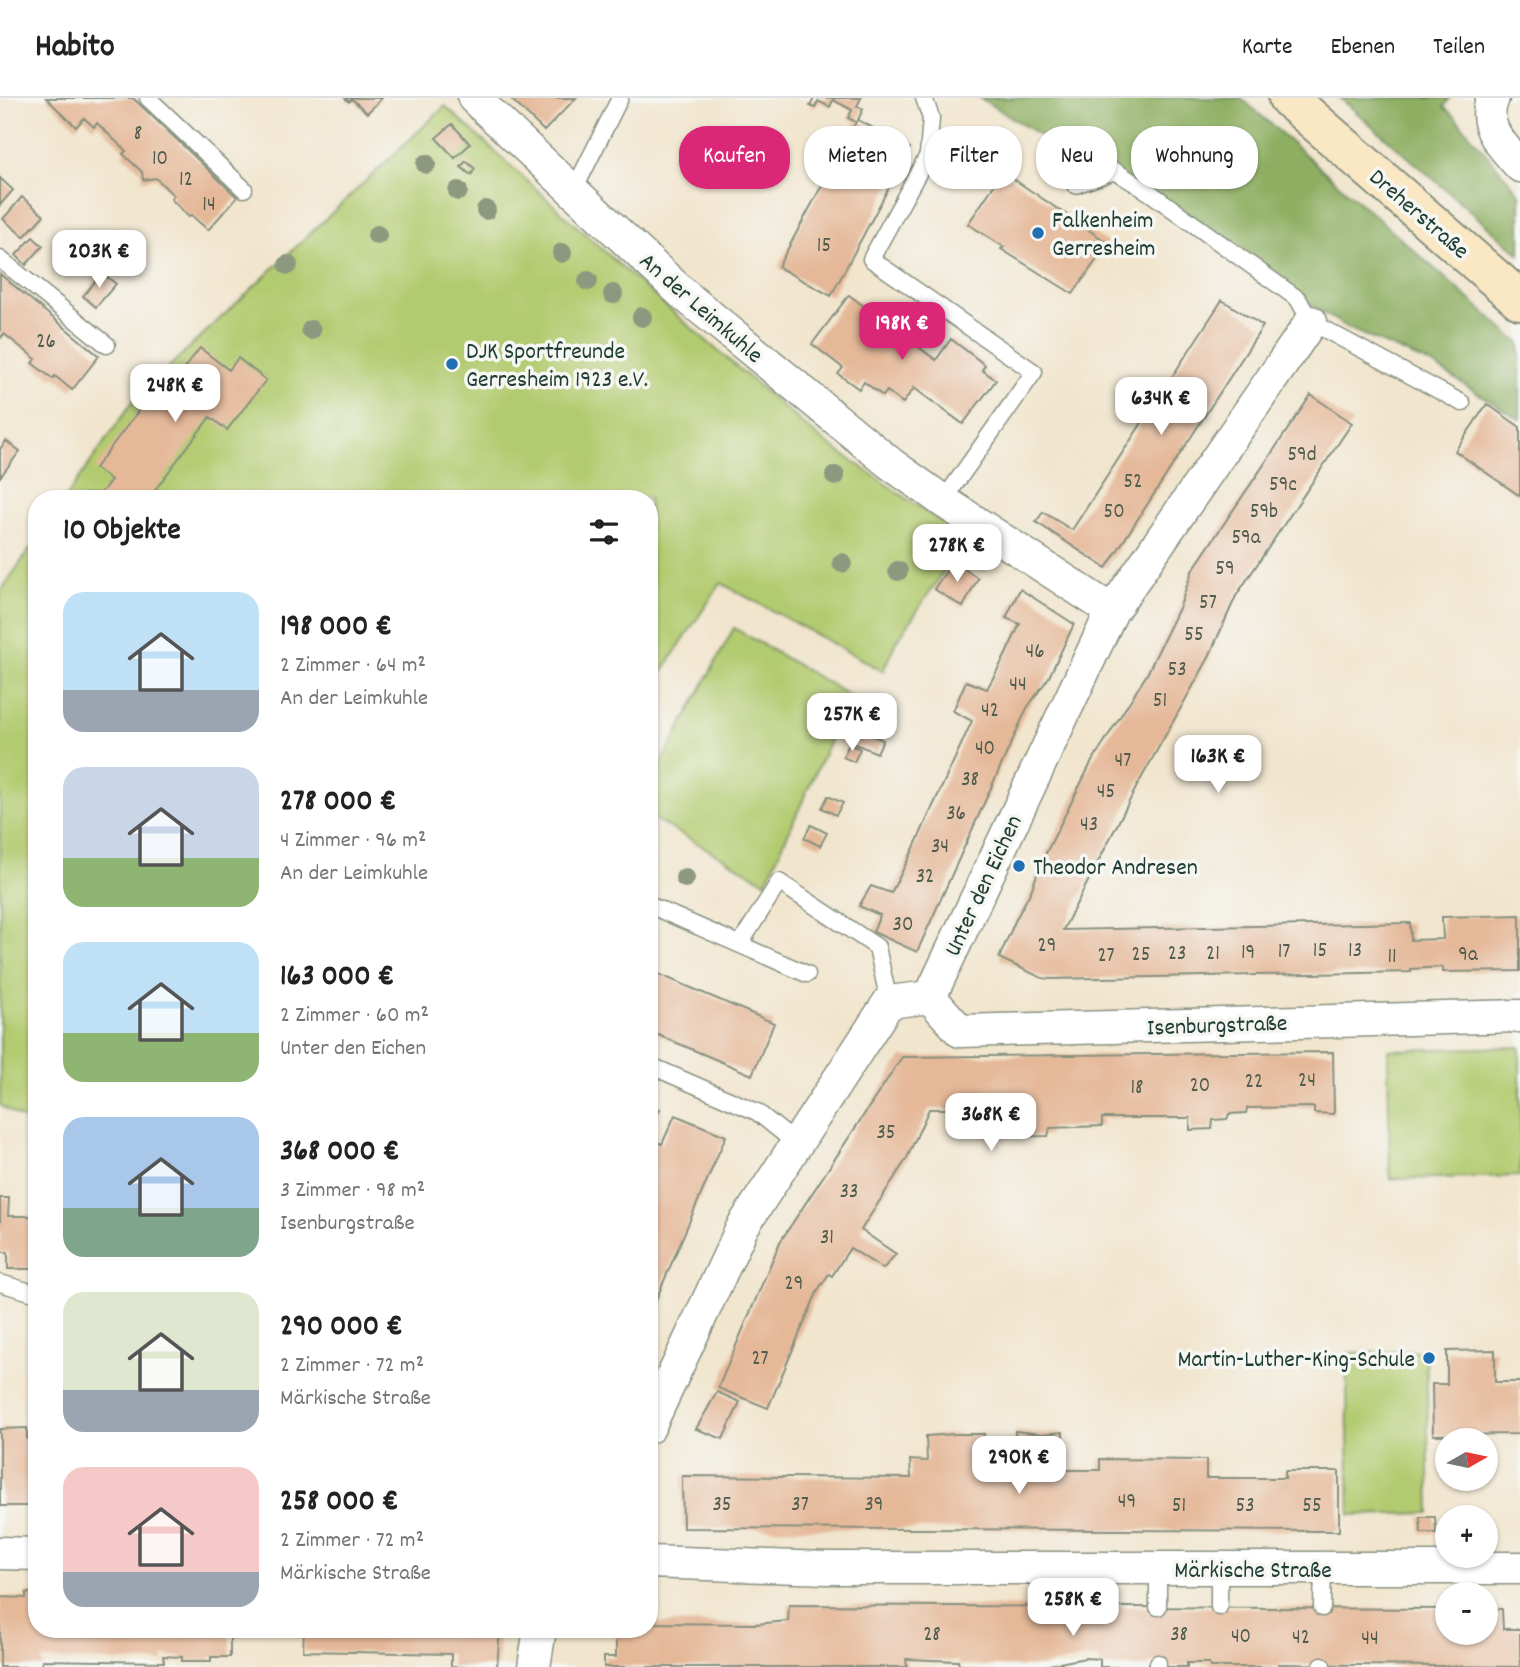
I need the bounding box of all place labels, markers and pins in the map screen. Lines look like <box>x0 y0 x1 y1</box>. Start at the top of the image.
place label: Falkenheim Gerresheim <box>1052 205 1156 267</box>
marker: Falkenheim Gerresheim <box>1030 225 1046 241</box>
pin: 203K € <box>42 230 156 290</box>
pin: 198K € <box>845 302 959 362</box>
place label: DJK Sportfreunde Gerresheim 1923 e.V. <box>466 336 648 398</box>
marker: DJK Sportfreunde Gerresheim 1923 e.V. <box>444 356 460 372</box>
pin: 248K € <box>118 364 232 424</box>
pin: 634K € <box>1104 378 1218 437</box>
pin: 278K € <box>900 524 1014 584</box>
pin: 257K € <box>795 694 909 753</box>
pin: 163K € <box>1161 736 1275 795</box>
place label: Theodor Andresen <box>1033 852 1198 886</box>
marker: Theodor Andresen <box>1011 858 1027 874</box>
pin: 368K € <box>934 1094 1048 1153</box>
place label: Martin-Luther-King-Schule <box>1177 1344 1415 1378</box>
marker: Martin-Luther-King-Schule <box>1421 1350 1437 1366</box>
pin: 290K € <box>962 1436 1076 1496</box>
pin: 258K € <box>1016 1578 1130 1638</box>

